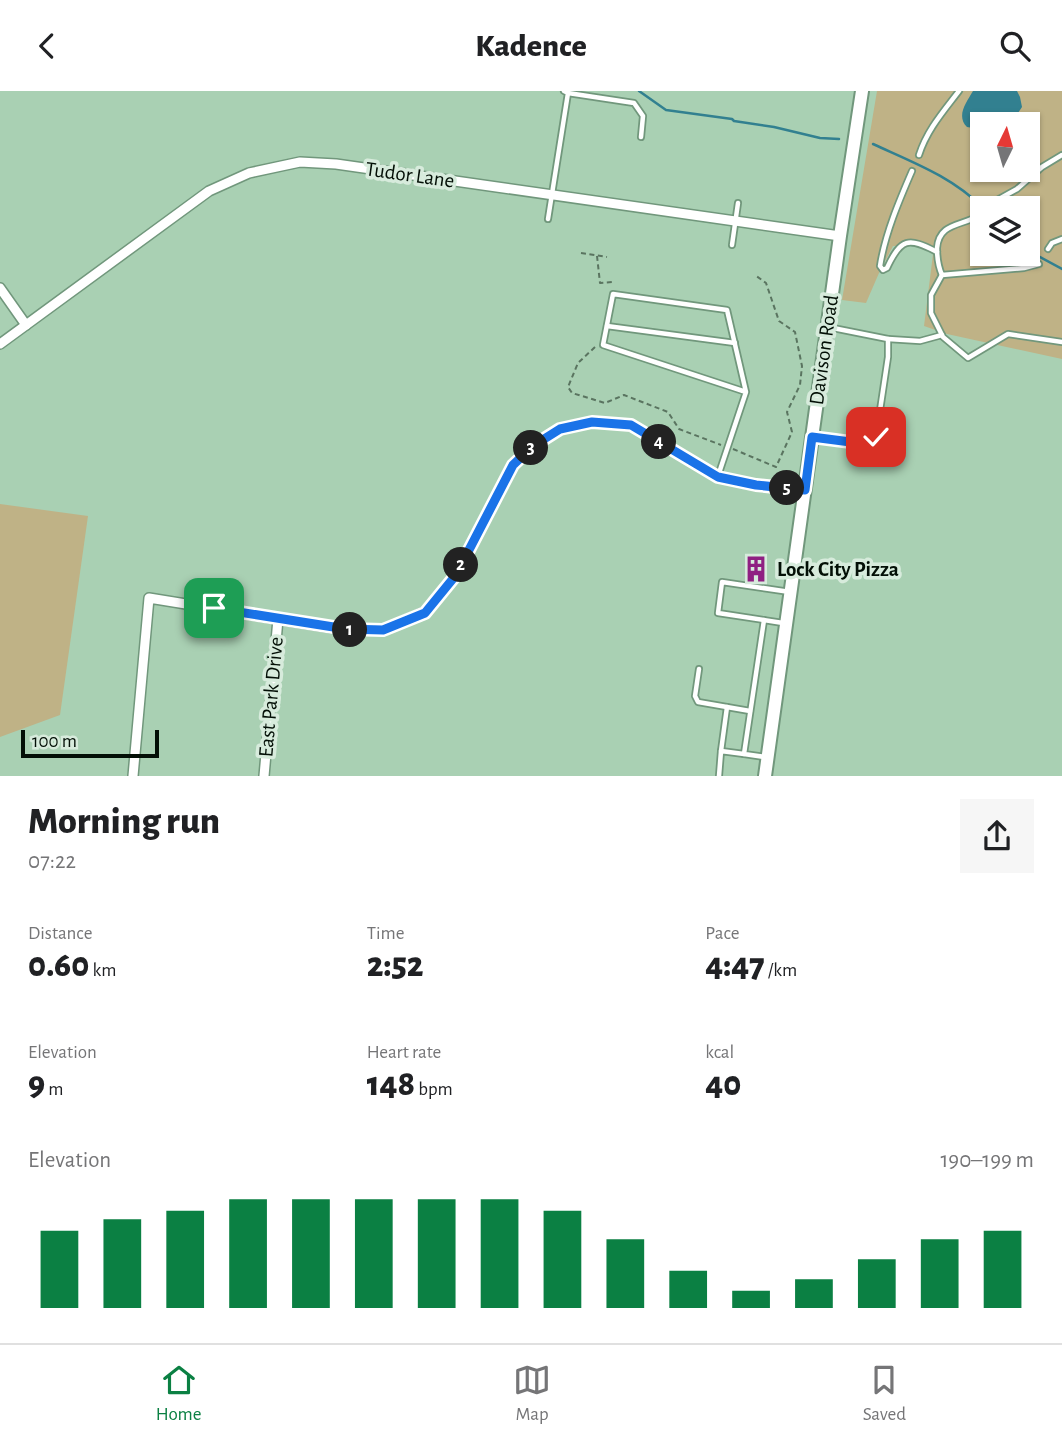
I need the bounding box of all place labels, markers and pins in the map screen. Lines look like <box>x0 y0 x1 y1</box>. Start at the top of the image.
pin <box>846 407 906 467</box>
pin: 4 <box>642 425 676 459</box>
pin: 3 <box>514 431 548 465</box>
pin: 5 <box>770 471 804 505</box>
pin: 2 <box>444 547 478 582</box>
building icon: Lock City Pizza <box>741 554 771 584</box>
place label: Lock City Pizza <box>777 559 899 580</box>
pin <box>184 578 244 638</box>
pin: 1 <box>332 613 368 647</box>

